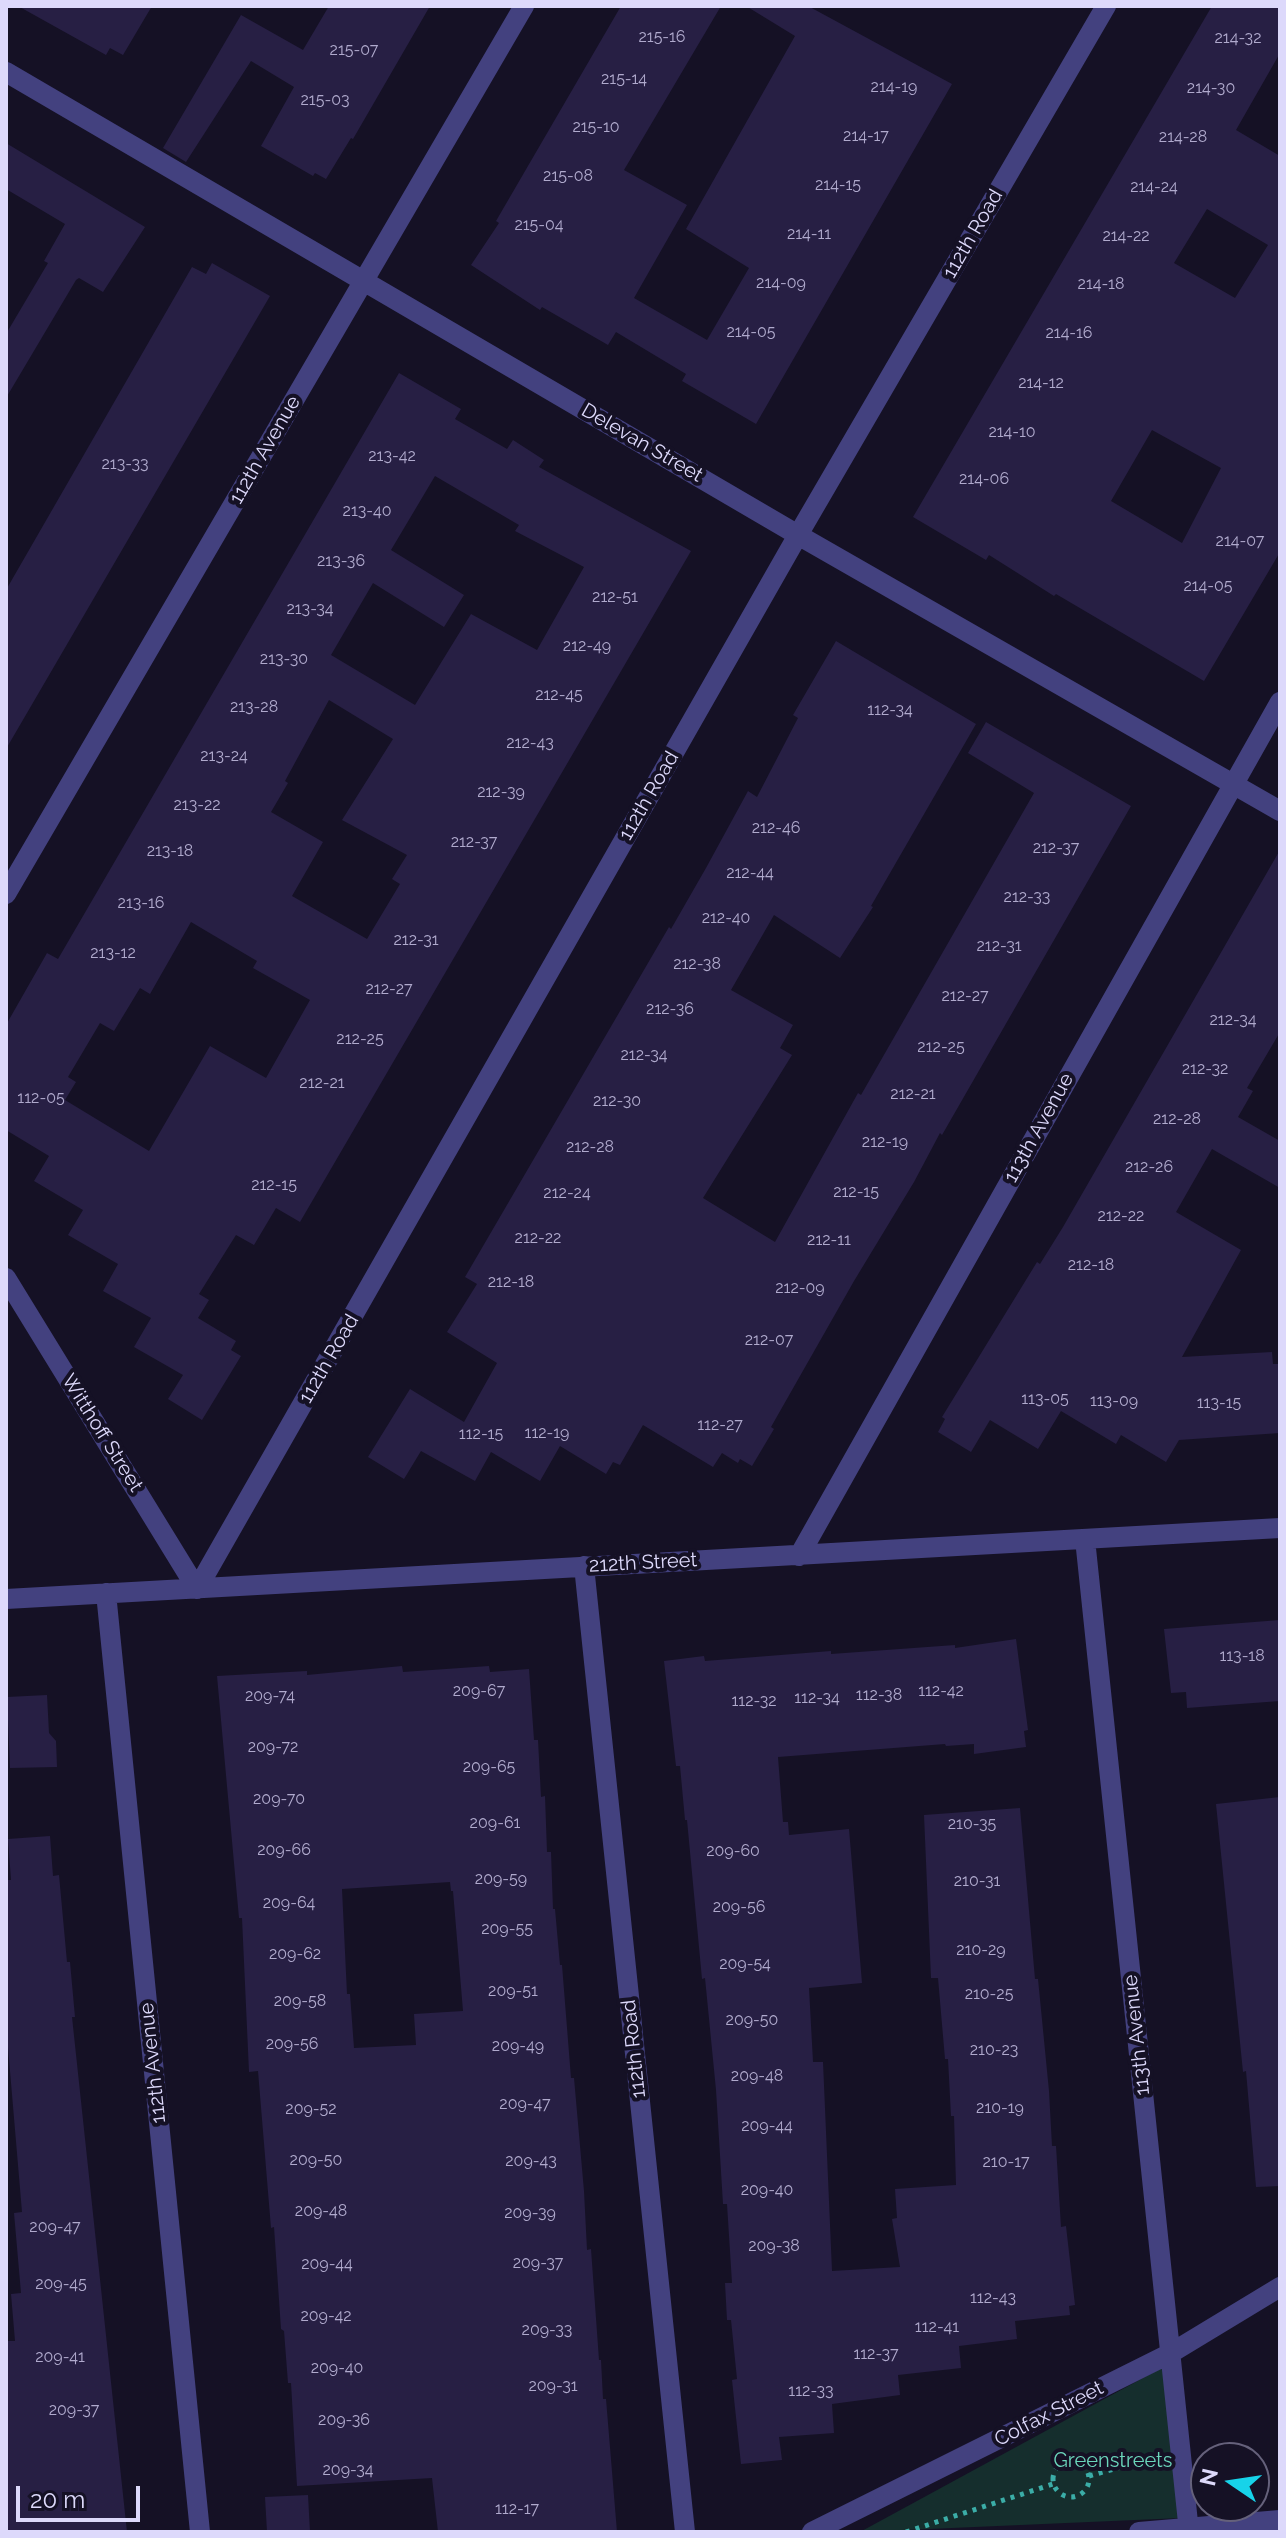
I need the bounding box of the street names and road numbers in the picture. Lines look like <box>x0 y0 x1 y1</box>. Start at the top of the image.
street label: 112th Road <box>938 185 1008 283</box>
street label: 112th Avenue <box>224 392 306 508</box>
street label: Delevan Street <box>577 398 707 488</box>
street label: 112th Road <box>614 747 684 845</box>
street label: 113th Avenue <box>999 1069 1079 1187</box>
street label: 112th Road <box>294 1310 364 1408</box>
street label: Witthoff Street <box>56 1370 148 1496</box>
street label: 212th Street <box>588 1548 698 1578</box>
street label: 113th Avenue <box>1119 1973 1155 2097</box>
street label: 112th Road <box>617 1999 651 2099</box>
street label: 112th Avenue <box>135 2001 171 2125</box>
street label: Colfax Street <box>990 2376 1108 2452</box>

